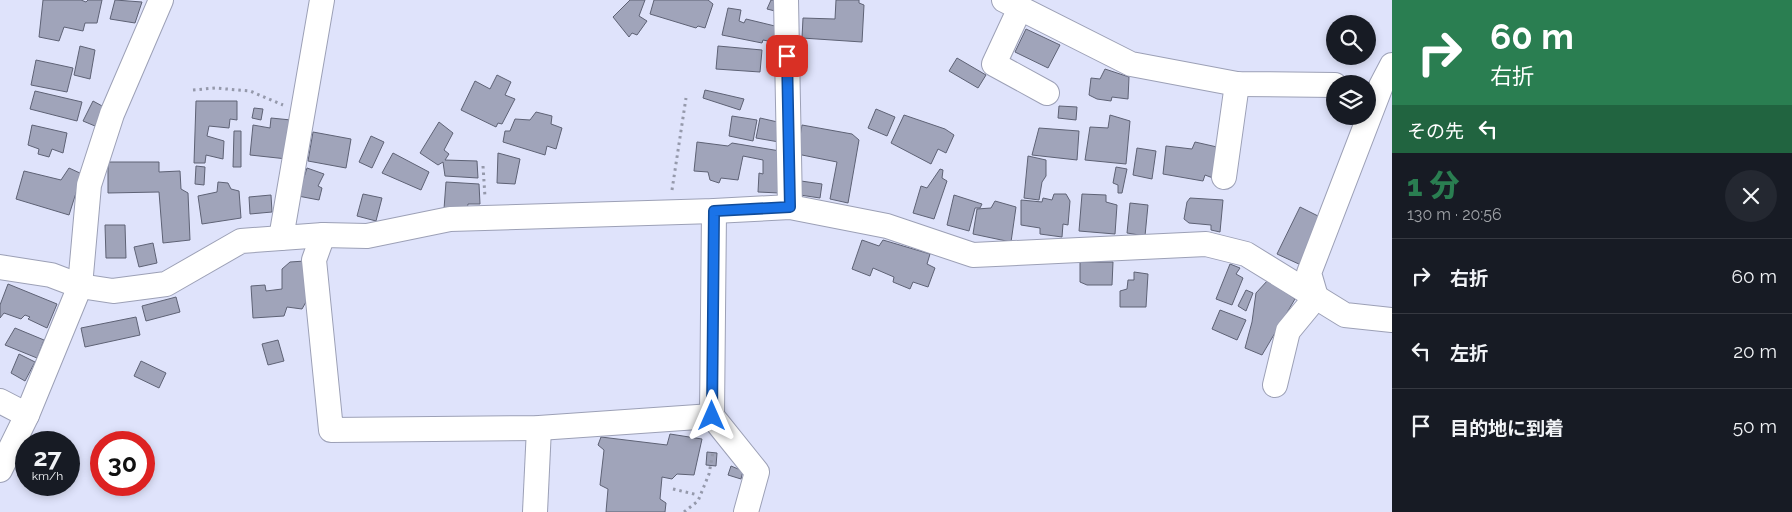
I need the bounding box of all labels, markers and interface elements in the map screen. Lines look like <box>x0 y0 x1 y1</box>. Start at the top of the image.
map controls <box>1326 15 1376 125</box>
button: search <box>1326 15 1376 65</box>
text: 60 m <box>1490 16 1574 57</box>
icon: right <box>1407 20 1472 85</box>
pin <box>766 35 808 77</box>
icon: arrive <box>773 42 801 70</box>
text: 右折 <box>1490 63 1534 89</box>
button: layers <box>1326 75 1376 125</box>
icon: left <box>1474 115 1502 143</box>
text: その先 <box>1407 120 1464 142</box>
text: 1 分 <box>1407 168 1460 203</box>
button: close <box>1725 170 1777 222</box>
text: 130 m · 20:56 <box>1407 205 1502 224</box>
icon: right <box>1407 262 1435 290</box>
text: 60 m <box>1732 265 1777 287</box>
text: 右折 <box>1450 267 1488 289</box>
icon: left <box>1407 337 1435 365</box>
text: 20 m <box>1733 340 1777 362</box>
text: 左折 <box>1450 342 1488 364</box>
position arrow <box>685 389 737 441</box>
icon: arrive <box>1407 412 1435 440</box>
text: 50 m <box>1733 415 1777 437</box>
text: 目的地に到着 <box>1450 417 1564 439</box>
speed limit sign: 30 <box>90 431 155 496</box>
text: 27 <box>33 442 62 472</box>
text: km/h <box>32 469 63 483</box>

